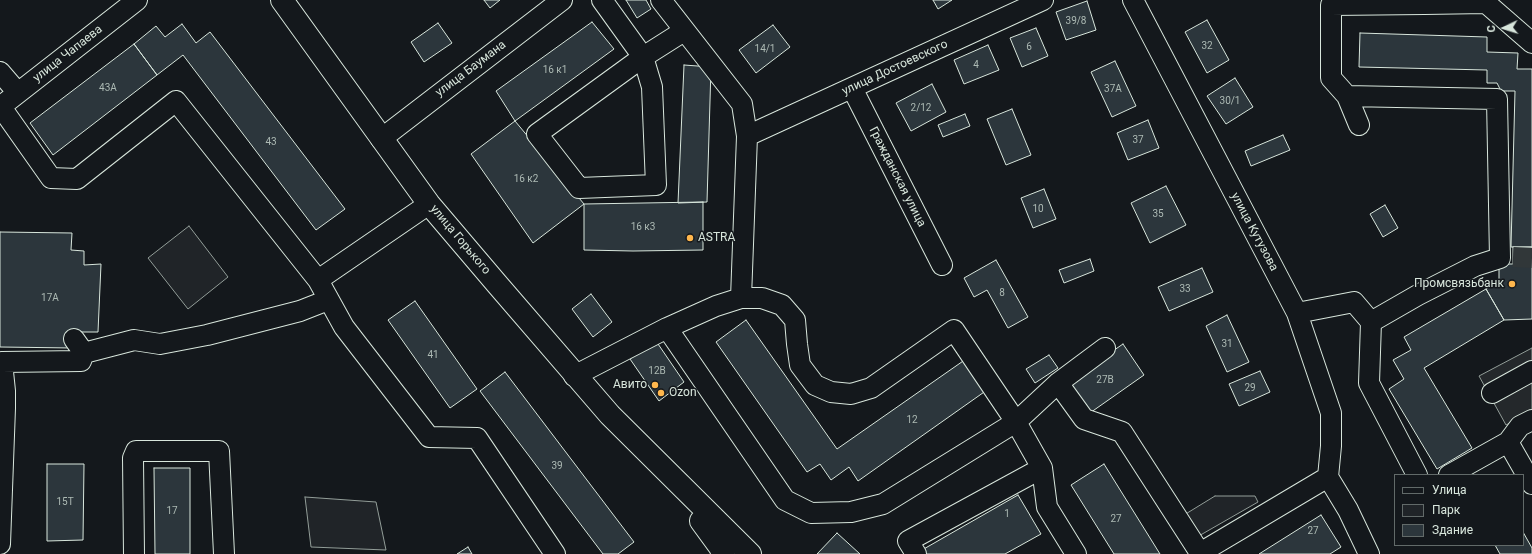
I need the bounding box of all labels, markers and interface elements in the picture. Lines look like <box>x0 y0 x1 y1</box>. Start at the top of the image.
north arrow <box>1484 8 1524 48</box>
house number: 39/8 <box>1066 15 1086 27</box>
street label: улица Чапаева <box>31 23 105 85</box>
text: С <box>1485 25 1498 33</box>
street label: улица Достоевского <box>840 37 950 99</box>
street label: улица Баумана <box>433 38 509 100</box>
house number: 32 <box>1201 40 1213 52</box>
house number: 6 <box>1026 41 1032 53</box>
house number: 14/1 <box>755 43 775 55</box>
house number: 4 <box>973 59 979 71</box>
house number: 16 к1 <box>543 64 567 76</box>
house number: 43А <box>99 82 117 94</box>
house number: 37А <box>1104 83 1122 95</box>
house number: 30/1 <box>1220 95 1240 107</box>
house number: 2/12 <box>911 102 931 114</box>
street label: Гражданская улица <box>866 125 928 229</box>
house number: 37 <box>1132 134 1144 146</box>
house number: 43 <box>265 136 277 148</box>
house number: 16 к2 <box>514 173 538 185</box>
street label: улица Кутузова <box>1227 190 1281 274</box>
street label: улица Горького <box>427 202 493 278</box>
house number: 10 <box>1032 203 1044 215</box>
house number: 35 <box>1152 208 1164 220</box>
house number: 16 к3 <box>631 221 655 233</box>
place label: ASTRA <box>698 231 735 245</box>
marker: ASTRA <box>685 233 695 243</box>
place label: Промсвязьбанк <box>1414 277 1504 291</box>
marker: Промсвязьбанк <box>1507 279 1517 289</box>
house number: 33 <box>1179 283 1191 295</box>
house number: 8 <box>999 287 1005 299</box>
house number: 17А <box>41 292 59 304</box>
house number: 31 <box>1221 338 1233 350</box>
house number: 41 <box>427 349 439 361</box>
house number: 12В <box>648 365 666 377</box>
house number: 27В <box>1096 374 1114 386</box>
place label: Авито <box>613 378 647 392</box>
marker: Авито <box>650 380 660 390</box>
house number: 29 <box>1244 382 1256 394</box>
place label: Ozon <box>669 386 697 400</box>
marker: Ozon <box>656 388 666 398</box>
house number: 12 <box>906 414 918 426</box>
house number: 39 <box>551 460 563 472</box>
legend <box>1394 474 1524 546</box>
text: Улица <box>1432 483 1467 497</box>
house number: 15Т <box>56 496 74 508</box>
text: Парк <box>1432 503 1460 517</box>
house number: 17 <box>166 505 178 517</box>
house number: 1 <box>1004 508 1010 520</box>
house number: 27 <box>1110 513 1122 525</box>
text: Здание <box>1432 523 1473 537</box>
house number: 27 <box>1307 525 1319 537</box>

